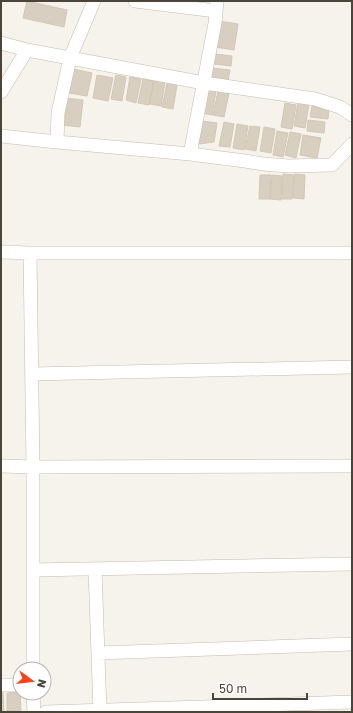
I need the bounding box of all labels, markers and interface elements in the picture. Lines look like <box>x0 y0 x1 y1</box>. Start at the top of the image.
north arrow <box>12 661 52 701</box>
scale bar <box>213 675 307 701</box>
text: N <box>35 678 50 689</box>
text: 50 m <box>219 681 247 696</box>

